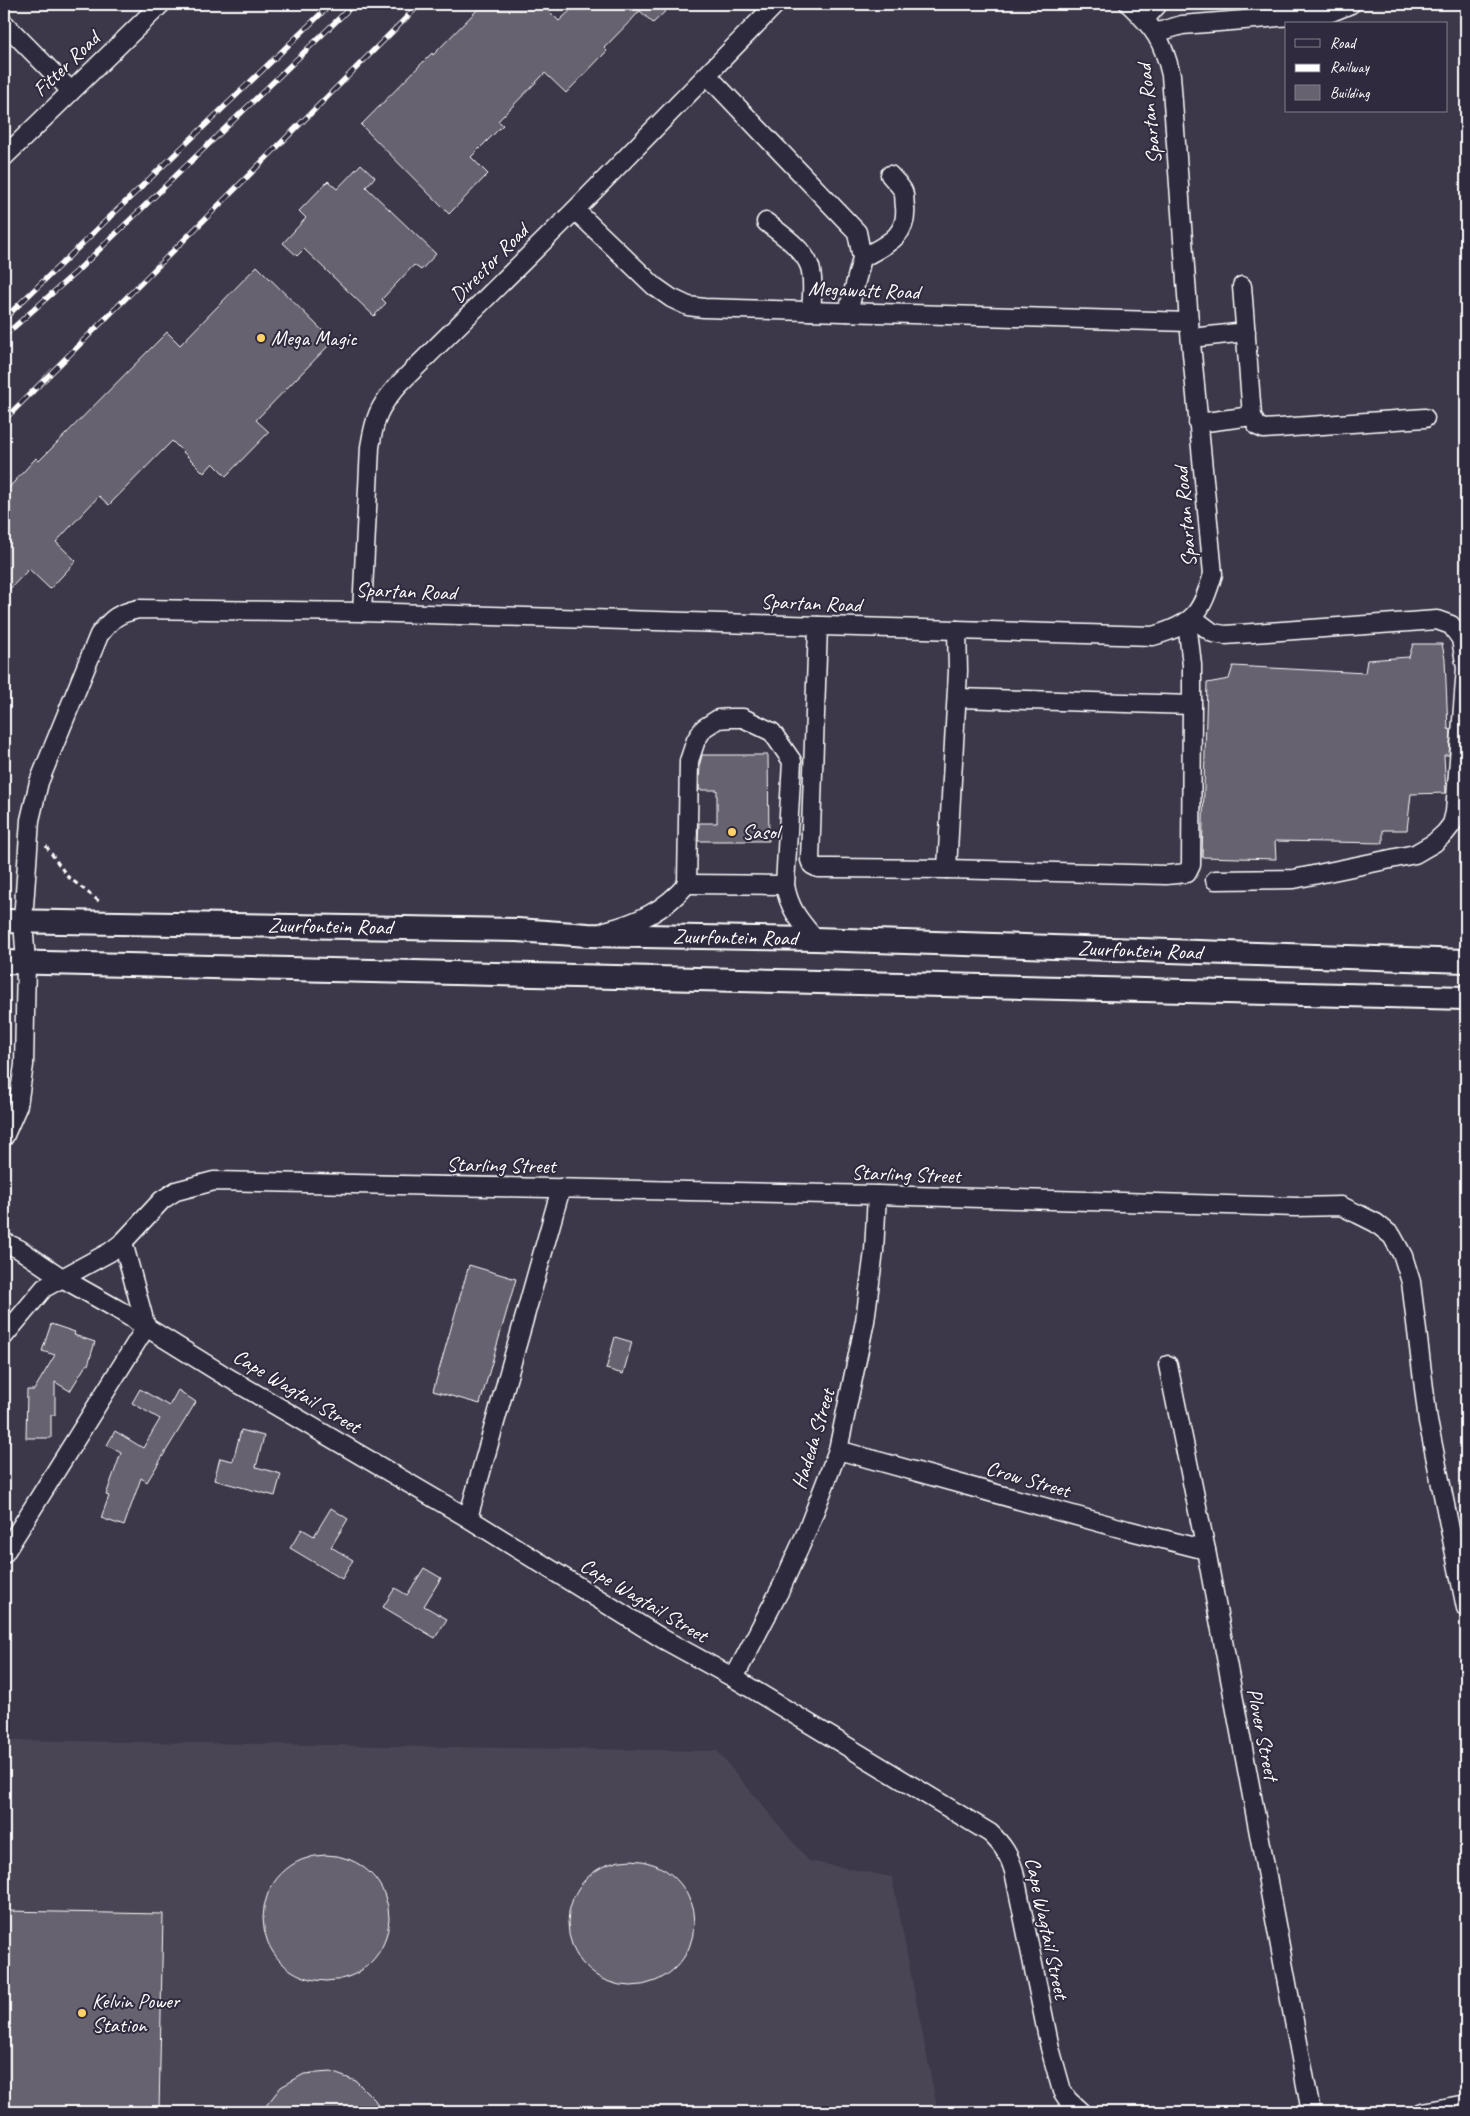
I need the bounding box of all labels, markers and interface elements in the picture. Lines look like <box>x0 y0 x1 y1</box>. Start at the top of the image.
legend <box>1285 22 1448 112</box>
street label: Fitter Road <box>27 23 108 102</box>
text: Road <box>1330 34 1357 53</box>
text: Railway <box>1330 58 1371 77</box>
street label: Spartan Road <box>1130 59 1167 165</box>
text: Building <box>1330 84 1370 103</box>
street label: Director Road <box>444 216 536 308</box>
street label: Megawatt Road <box>808 275 924 305</box>
place label: Mega Magic <box>271 325 358 351</box>
marker: Mega Magic <box>255 332 267 344</box>
street label: Spartan Road <box>1167 462 1202 568</box>
street label: Spartan Road <box>355 576 461 606</box>
street label: Spartan Road <box>760 588 866 618</box>
place label: Sasol <box>742 819 783 845</box>
marker: Sasol <box>726 826 738 838</box>
street label: Zuurfontein Road <box>268 912 395 940</box>
street label: Zuurfontein Road <box>673 923 800 951</box>
street label: Zuurfontein Road <box>1077 935 1205 965</box>
street label: Starling Street <box>446 1151 558 1179</box>
street label: Starling Street <box>851 1159 963 1189</box>
street label: Cape Wagtail Street <box>229 1343 367 1440</box>
street label: Hadeda Street <box>785 1384 841 1492</box>
street label: Crow Street <box>983 1455 1075 1504</box>
street label: Cape Wagtail Street <box>576 1552 714 1649</box>
street label: Plover Street <box>1241 1686 1285 1785</box>
street label: Cape Wagtail Street <box>1019 1855 1075 2003</box>
place label: Kelvin Power Station <box>92 1988 181 2038</box>
marker: Kelvin Power Station <box>76 2007 88 2019</box>

